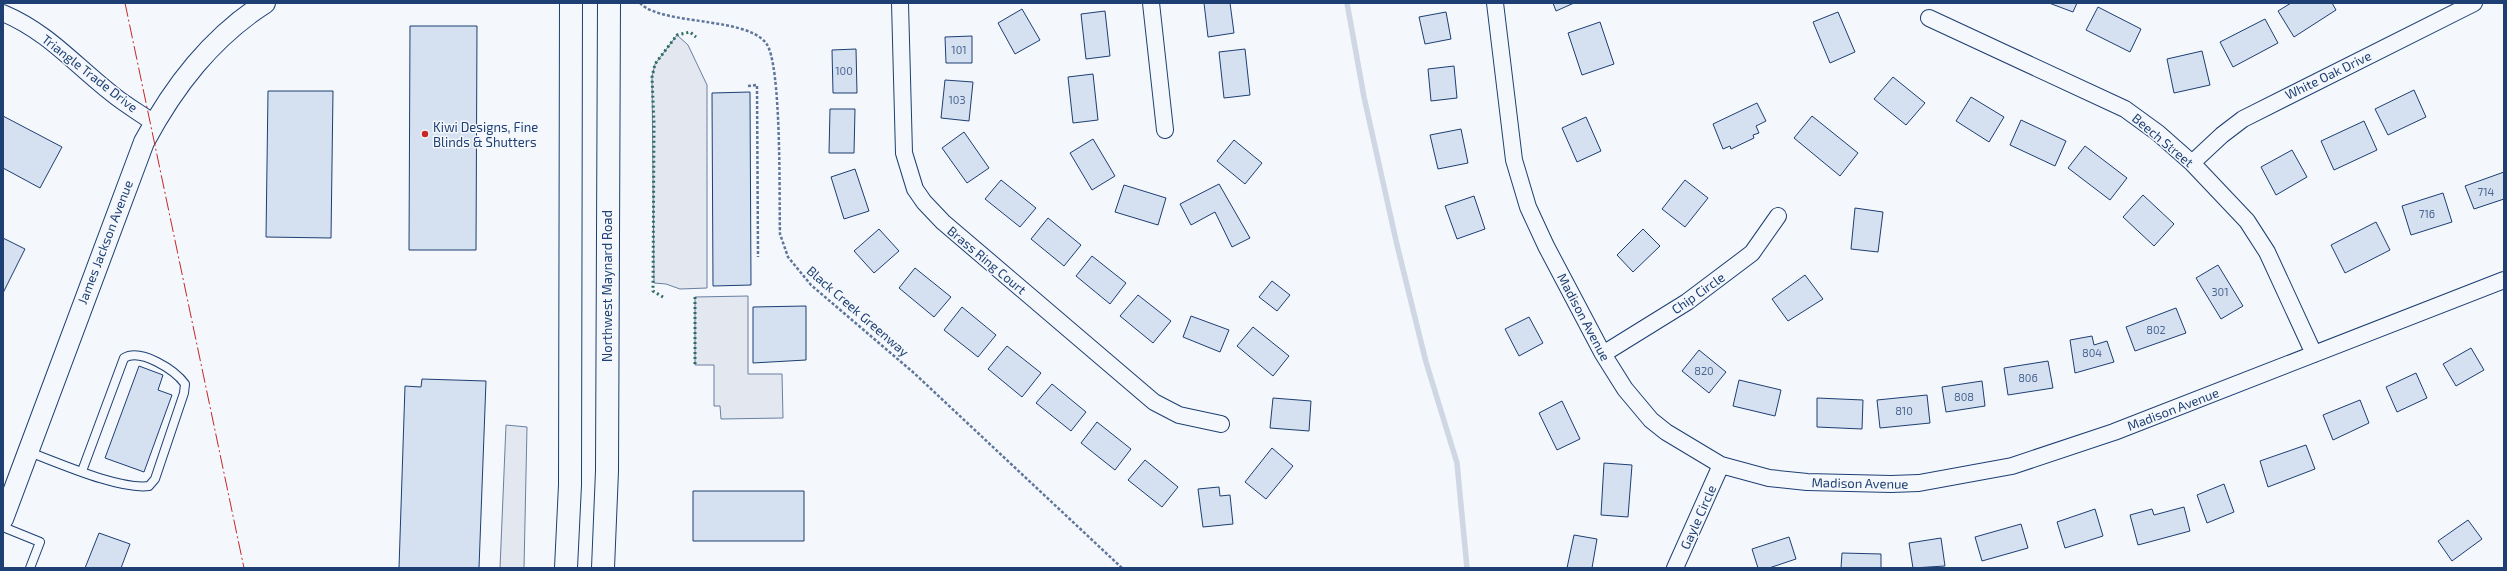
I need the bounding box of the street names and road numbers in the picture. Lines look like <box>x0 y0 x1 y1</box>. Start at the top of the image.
street label: Triangle Trade Drive <box>39 31 141 115</box>
street label: White Oak Drive <box>2282 47 2374 103</box>
street label: Beech Street <box>2129 110 2197 170</box>
street label: James Jackson Avenue <box>74 178 136 306</box>
street label: Northwest Maynard Road <box>599 210 615 362</box>
street label: Brass Ring Court <box>944 222 1030 298</box>
street label: Black Creek Greenway <box>804 262 912 360</box>
street label: Chip Circle <box>1668 269 1728 317</box>
street label: Madison Avenue <box>1554 270 1614 364</box>
street label: Madison Avenue <box>2125 384 2221 434</box>
street label: Madison Avenue <box>1811 474 1909 492</box>
street label: Gayle Circle <box>1677 482 1719 552</box>

